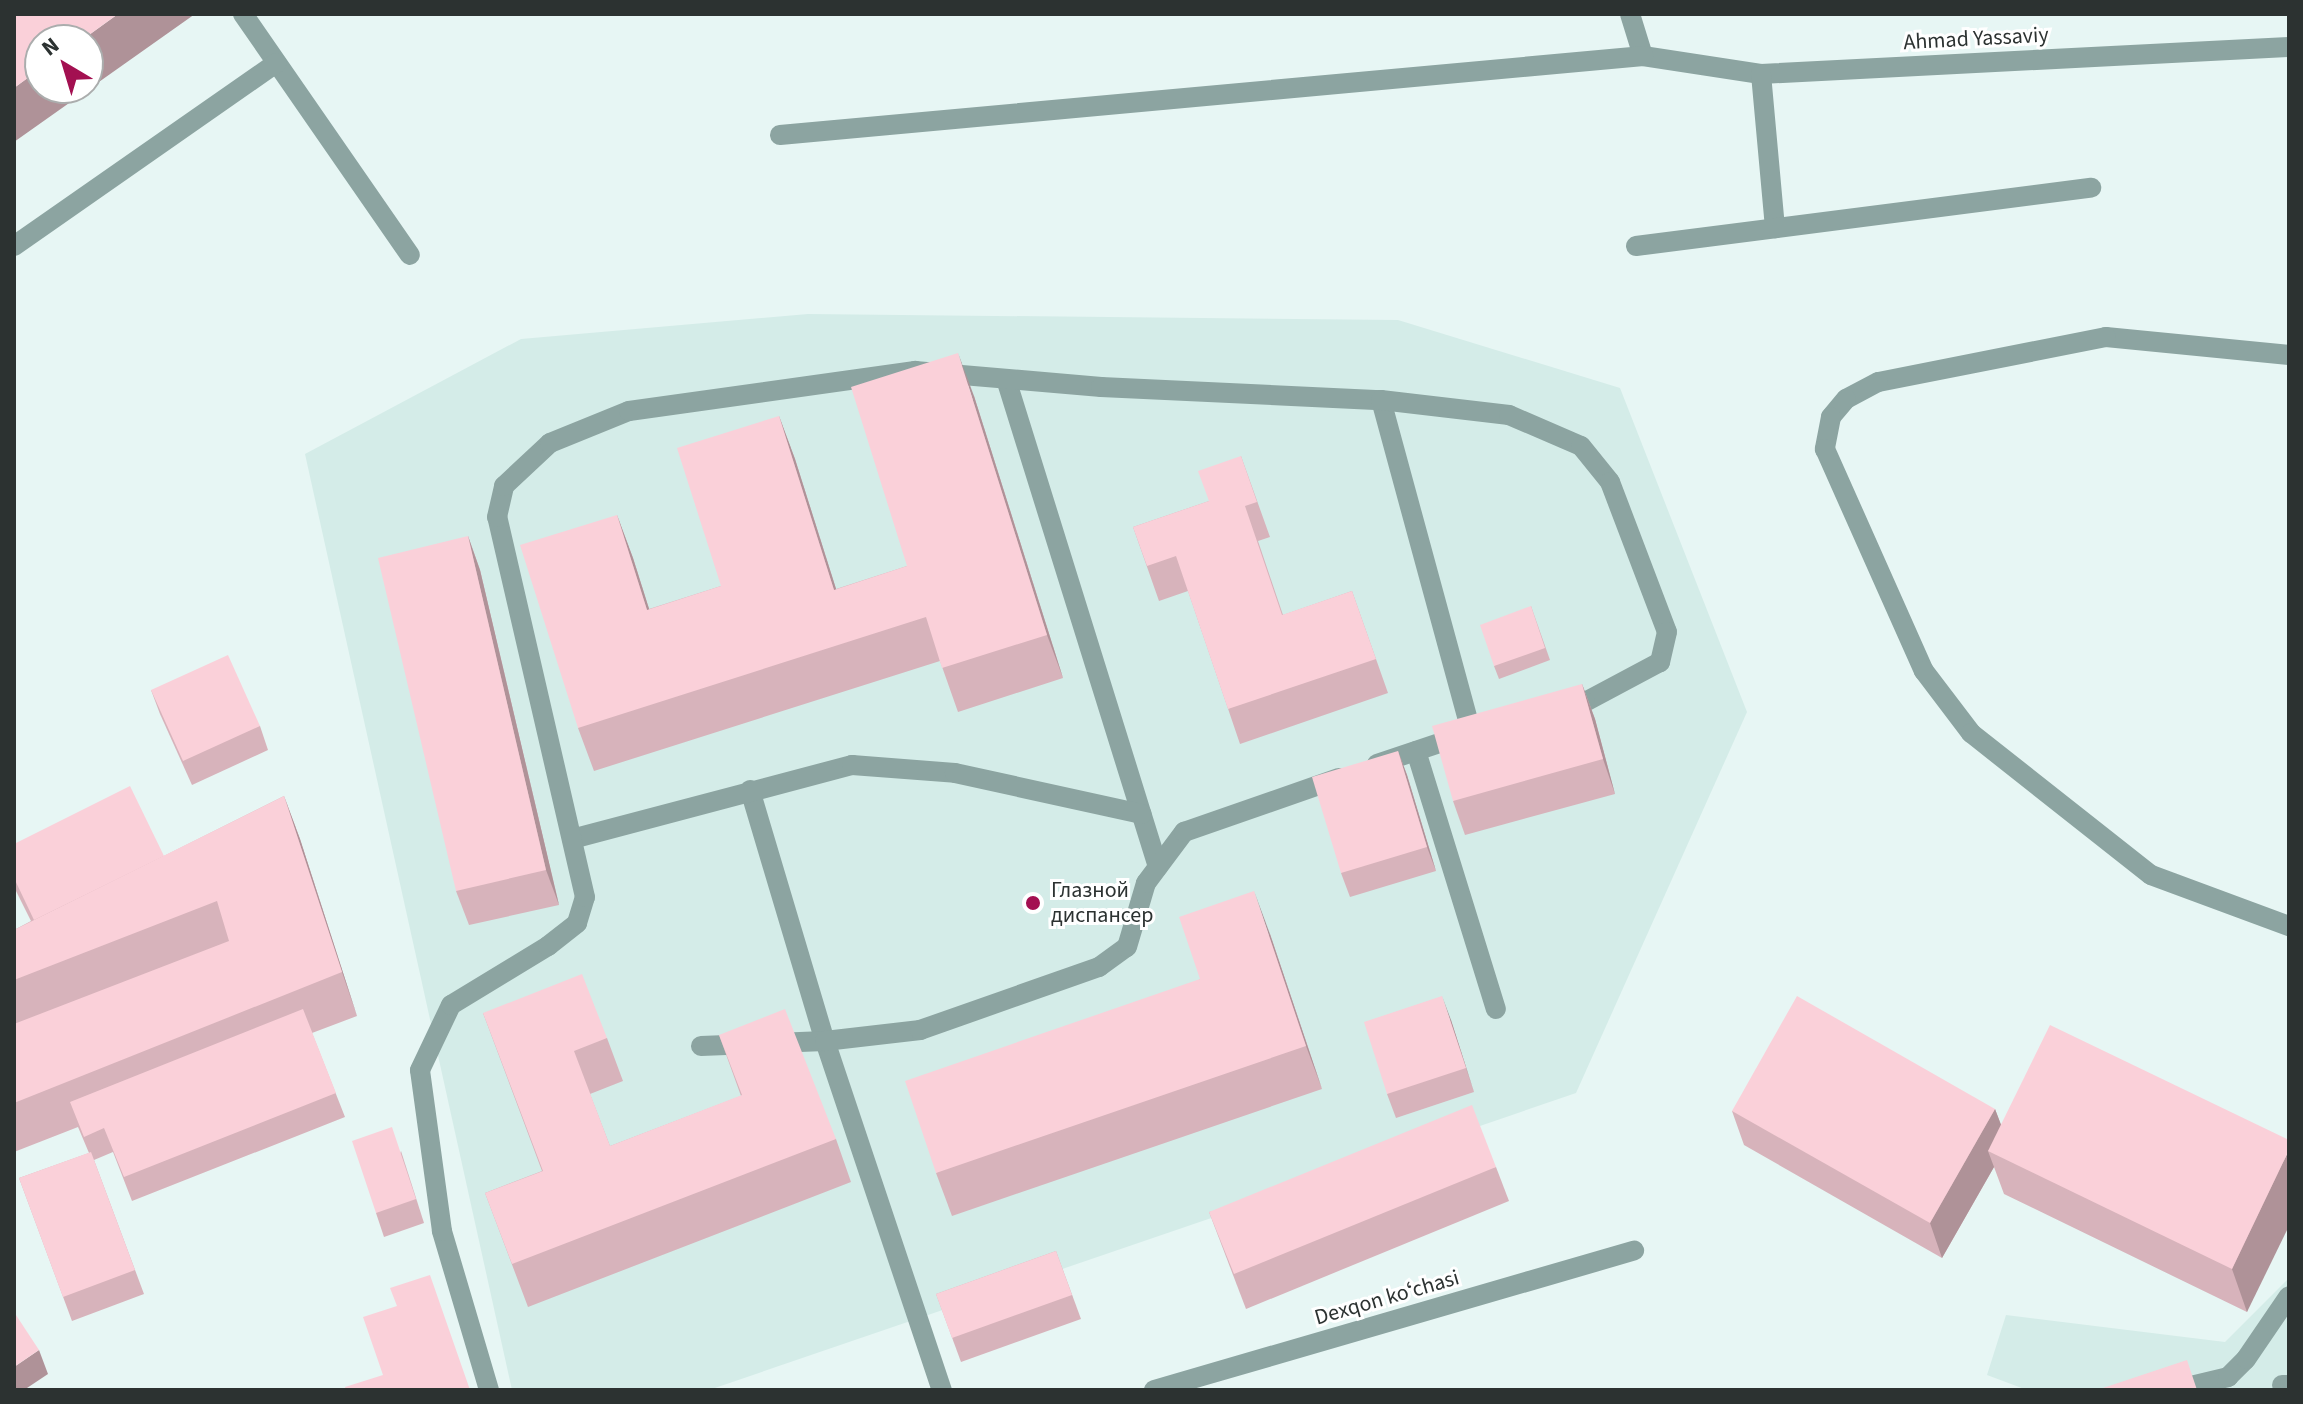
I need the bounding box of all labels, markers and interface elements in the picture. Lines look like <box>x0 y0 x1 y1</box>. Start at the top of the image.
street label: Ahmad Yassaviy <box>1903 22 2049 56</box>
north arrow <box>24 24 104 104</box>
text: N <box>35 30 66 64</box>
place label: Глазной диспансер <box>1051 877 1153 928</box>
marker: Глазной диспансер <box>1022 892 1044 914</box>
street label: Dexqon koʻchasi <box>1312 1265 1462 1331</box>

